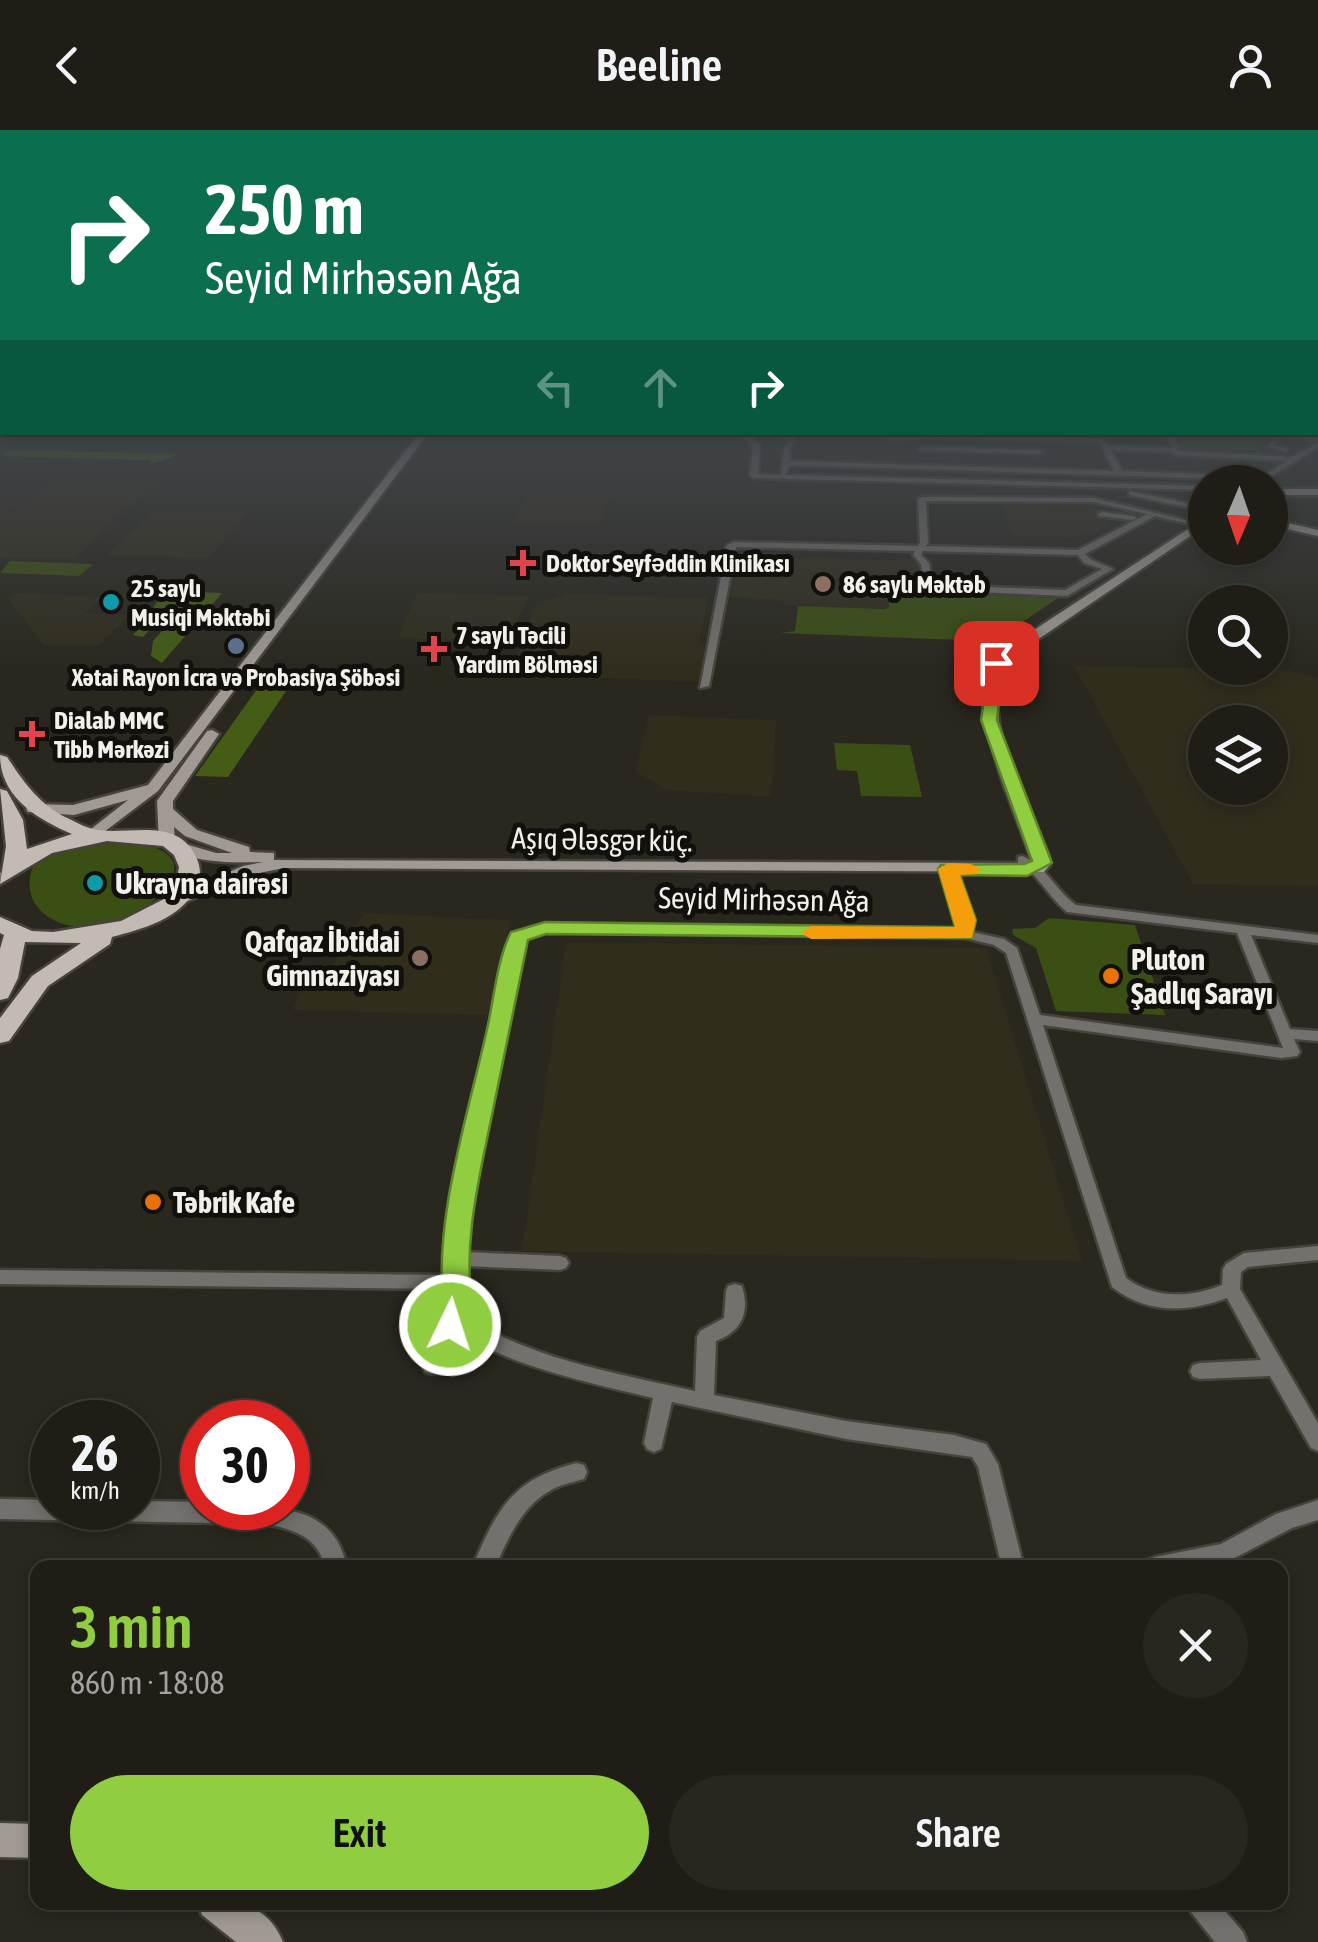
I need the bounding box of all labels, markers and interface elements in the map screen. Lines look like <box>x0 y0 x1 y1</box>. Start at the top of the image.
icon: back <box>40 38 95 93</box>
icon: person <box>1223 38 1278 93</box>
text: Beeline <box>596 39 722 91</box>
text: 250 m <box>205 169 364 249</box>
icon: right <box>40 170 170 300</box>
text: Seyid Mirhəsən Ağa <box>205 252 522 304</box>
icon: left <box>528 360 583 415</box>
icon: ahead <box>633 360 688 415</box>
icon: right <box>738 360 793 415</box>
north arrow <box>1188 465 1288 565</box>
map controls <box>1188 465 1288 805</box>
place label: Doktor Seyfәddin Klinikası <box>546 549 790 577</box>
marker: Doktor Seyfәddin Klinikası <box>510 550 536 576</box>
place label: 86 saylı Məktəb <box>843 570 986 598</box>
marker: 86 saylı Məktəb <box>812 573 834 595</box>
place label: 25 saylı Musiqi Məktəbi <box>131 574 270 631</box>
button: search <box>1188 585 1288 685</box>
marker: 25 saylı Musiqi Məktəbi <box>100 591 122 613</box>
place label: 7 saylı Təcili Yardım Bölməsi <box>455 621 598 678</box>
pin <box>954 621 1039 706</box>
marker: Xətai Rayon İcra və Probasiya Şöbəsi <box>225 635 247 657</box>
marker: 7 saylı Təcili Yardım Bölməsi <box>421 636 447 662</box>
icon: arrive <box>969 636 1024 691</box>
place label: Xətai Rayon İcra və Probasiya Şöbəsi <box>71 663 400 691</box>
button: layers <box>1188 705 1288 805</box>
place label: Dialab MMC Tibb Mərkəzi <box>54 706 169 763</box>
marker: Dialab MMC Tibb Mərkəzi <box>19 721 45 747</box>
street label: Aşıq Ələsgər küç. <box>511 820 693 858</box>
place label: Ukrayna dairəsi <box>115 866 288 900</box>
marker: Ukrayna dairəsi <box>84 872 106 894</box>
street label: Seyid Mirhəsən Ağa <box>658 880 870 918</box>
place label: Qafqaz İbtidai Gimnaziyası <box>245 924 400 992</box>
place label: Pluton Şadlıq Sarayı <box>1131 942 1273 1010</box>
marker: Qafqaz İbtidai Gimnaziyası <box>409 947 431 969</box>
marker: Pluton Şadlıq Sarayı <box>1100 965 1122 987</box>
place label: Təbrik Kafe <box>173 1185 295 1219</box>
marker: Təbrik Kafe <box>142 1191 164 1213</box>
position arrow <box>398 1273 502 1377</box>
speed limit sign: 30 <box>180 1400 310 1530</box>
text: 26 <box>71 1424 118 1482</box>
text: km/h <box>70 1476 120 1504</box>
text: 3 min <box>70 1592 193 1661</box>
button: close <box>1143 1593 1248 1698</box>
text: 860 m · 18:08 <box>70 1664 225 1701</box>
button: Exit <box>70 1775 649 1890</box>
button: Share <box>669 1775 1248 1890</box>

